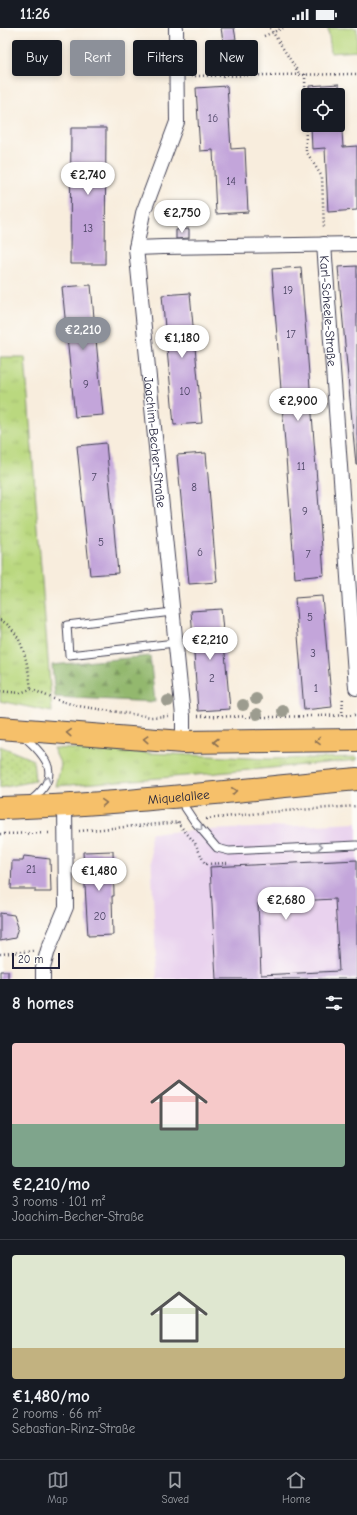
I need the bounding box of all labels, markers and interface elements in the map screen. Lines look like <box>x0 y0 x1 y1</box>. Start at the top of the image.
text: 11:26 <box>20 5 50 23</box>
chip: Buy <box>12 40 62 76</box>
chip: Rent <box>70 40 125 76</box>
chip: Filters <box>133 40 197 76</box>
chip: New <box>205 40 258 76</box>
map controls <box>301 88 345 132</box>
button: locate <box>301 88 345 132</box>
house number: 16 <box>208 112 218 125</box>
pin: €2,740 <box>55 162 121 196</box>
text: €2,740 <box>70 167 106 182</box>
house number: 14 <box>226 175 236 188</box>
pin: €2,750 <box>149 200 215 234</box>
text: €2,750 <box>163 205 201 220</box>
house number: 13 <box>83 222 93 235</box>
street label: Karl-Scheele-Straße <box>317 255 340 367</box>
house number: 19 <box>283 284 293 297</box>
pin: €2,210 <box>50 317 116 351</box>
text: €2,210 <box>65 322 101 337</box>
pin: €1,180 <box>149 325 215 359</box>
house number: 17 <box>286 328 296 341</box>
text: €1,180 <box>164 330 200 345</box>
street label: Joachim-Becher-Straße <box>141 376 170 509</box>
house number: 9 <box>83 378 89 391</box>
house number: 10 <box>179 385 191 398</box>
pin: €2,900 <box>265 388 331 422</box>
text: €2,900 <box>278 393 318 408</box>
house number: 11 <box>297 460 305 473</box>
house number: 7 <box>91 471 97 484</box>
house number: 8 <box>191 481 197 494</box>
house number: 9 <box>302 505 308 518</box>
house number: 5 <box>98 536 104 549</box>
house number: 6 <box>197 546 203 559</box>
house number: 7 <box>305 548 311 561</box>
house number: 5 <box>307 611 313 624</box>
pin: €2,210 <box>177 627 243 661</box>
text: €2,210 <box>192 632 228 647</box>
house number: 3 <box>310 647 316 660</box>
house number: 2 <box>209 672 215 685</box>
house number: 1 <box>314 682 318 695</box>
one-way arrow <box>66 729 72 738</box>
one-way arrow <box>143 735 149 744</box>
one-way arrow <box>315 736 321 745</box>
one-way arrow <box>213 738 219 746</box>
one-way arrow <box>42 775 51 782</box>
street label: Miquelallee <box>147 786 211 807</box>
one-way arrow <box>231 787 237 796</box>
one-way arrow <box>101 798 107 807</box>
one-way arrow <box>196 823 203 831</box>
one-way arrow <box>317 842 323 851</box>
pin: €1,480 <box>66 858 132 892</box>
house number: 21 <box>26 863 36 876</box>
text: €1,480 <box>81 863 117 878</box>
pin: €2,680 <box>253 887 319 921</box>
text: €2,680 <box>267 892 305 907</box>
house number: 20 <box>94 910 106 923</box>
scale bar <box>12 951 60 970</box>
text: 20 m <box>18 953 43 966</box>
icon: filters <box>323 992 345 1014</box>
text: 8 homes <box>12 994 74 1013</box>
icon: home <box>143 1069 215 1141</box>
text: €2,210/mo <box>12 1175 90 1194</box>
text: 3 rooms · 101 m² <box>12 1194 105 1209</box>
text: Joachim-Becher-Straße <box>12 1209 144 1224</box>
icon: home <box>143 1281 215 1353</box>
text: €1,480/mo <box>12 1387 90 1406</box>
text: 2 rooms · 66 m² <box>12 1406 101 1421</box>
text: Sebastian-Rinz-Straße <box>12 1421 135 1436</box>
tab: Map <box>47 1469 69 1506</box>
tab: Saved <box>162 1469 189 1506</box>
tab: Home <box>282 1469 310 1506</box>

